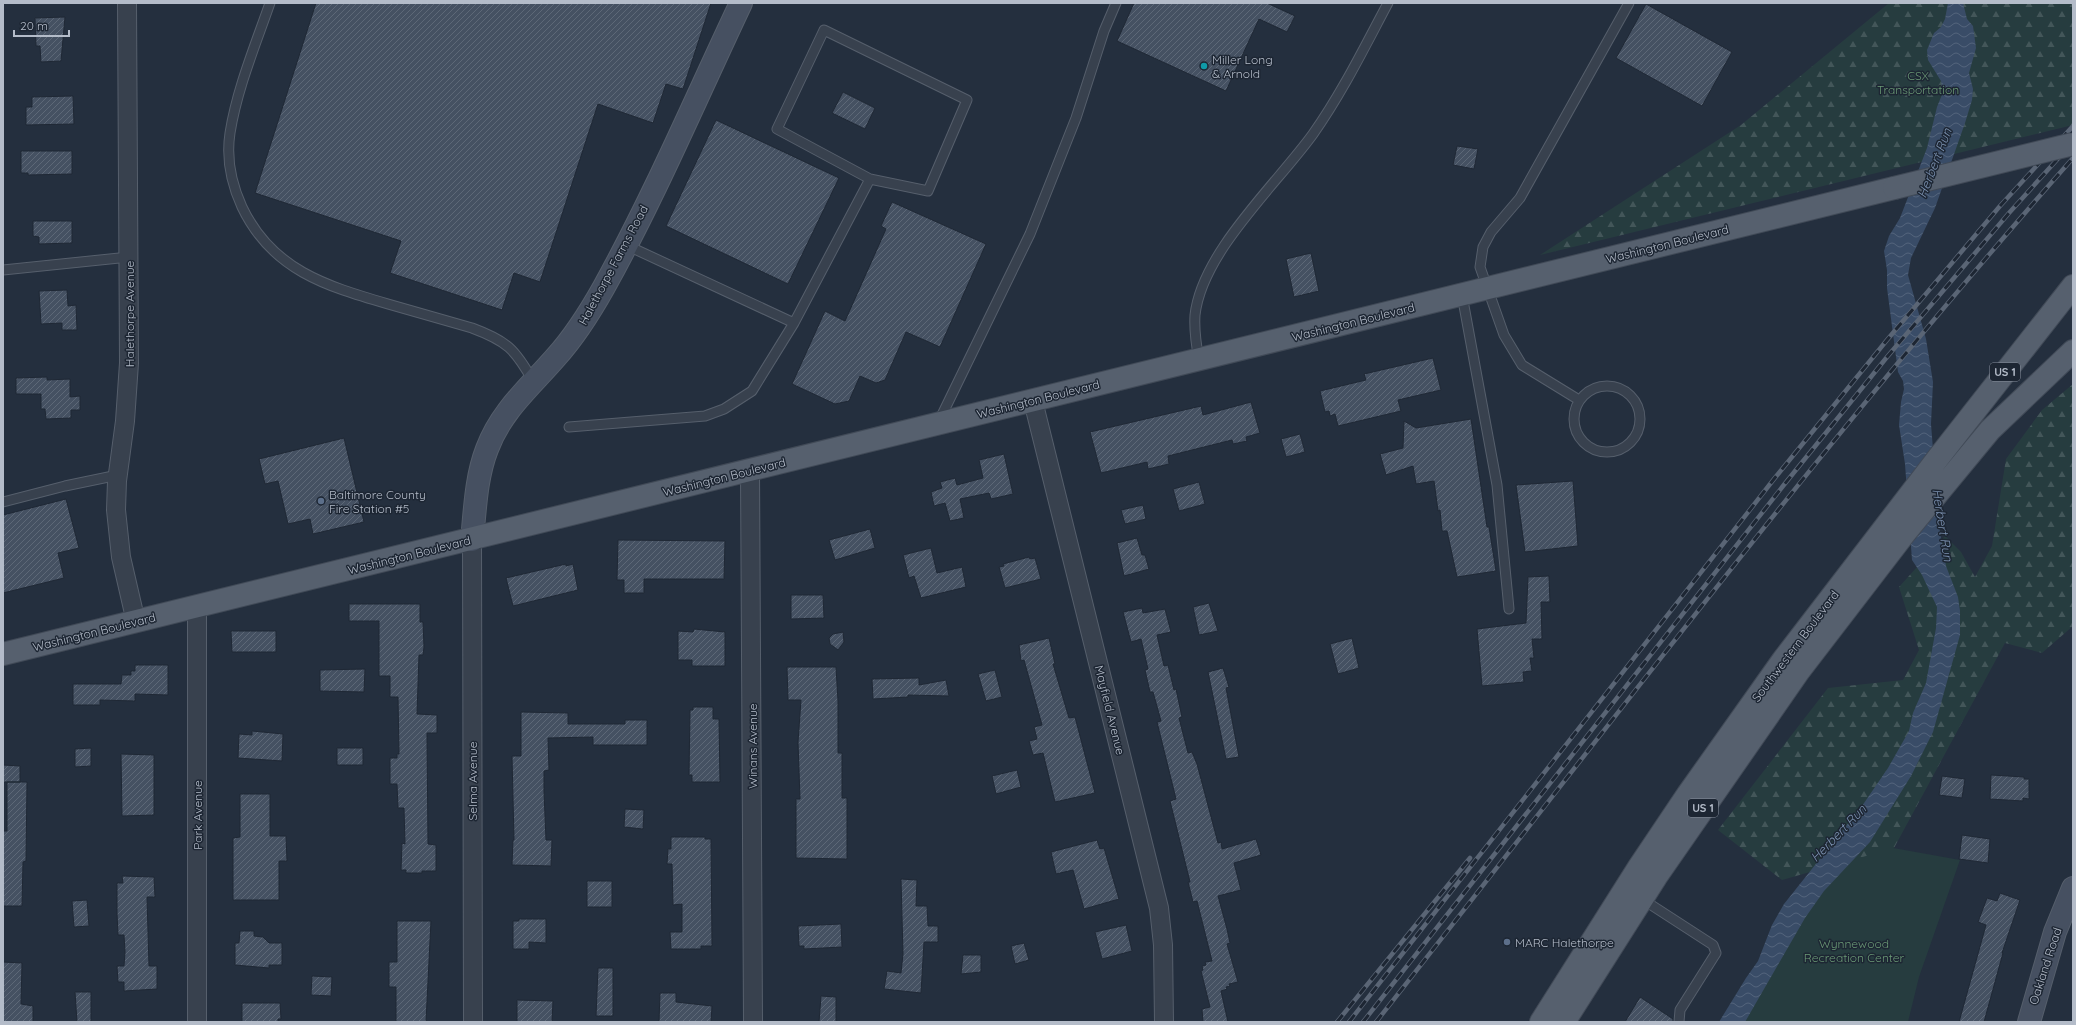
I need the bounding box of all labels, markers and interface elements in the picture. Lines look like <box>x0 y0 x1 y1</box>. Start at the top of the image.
scale bar <box>14 12 69 38</box>
text: 20 m <box>20 18 48 33</box>
place label: Miller Long & Arnold <box>1212 52 1273 81</box>
marker: Miller Long & Arnold <box>1199 61 1209 71</box>
park label: CSX Transportation <box>1877 68 1959 97</box>
water label: Herbert Run <box>1913 125 1955 200</box>
street label: Halethorpe Farms Road <box>575 203 651 327</box>
street label: Washington Boulevard <box>1604 221 1730 267</box>
street label: Halethorpe Avenue <box>122 261 137 367</box>
street label: Washington Boulevard <box>1290 299 1416 345</box>
road number: US 1 <box>1990 363 2020 381</box>
street label: Washington Boulevard <box>975 376 1101 422</box>
street label: Washington Boulevard <box>661 454 787 500</box>
place label: Baltimore County Fire Station #5 <box>329 487 426 516</box>
water label: Herbert Run <box>1929 488 1957 563</box>
marker: Baltimore County Fire Station #5 <box>316 496 326 506</box>
street label: Washington Boulevard <box>346 532 472 578</box>
street label: Southwestern Boulevard <box>1748 587 1842 705</box>
street label: Washington Boulevard <box>31 609 157 655</box>
street label: Mayfield Avenue <box>1092 664 1128 757</box>
street label: Winans Avenue <box>745 703 760 789</box>
street label: Selma Avenue <box>465 741 480 820</box>
street label: Park Avenue <box>190 780 205 850</box>
road number: US 1 <box>1688 799 1718 817</box>
water label: Herbert Run <box>1807 801 1870 865</box>
street label: Oakland Road <box>2025 926 2065 1006</box>
place label: MARC Halethorpe <box>1515 935 1614 950</box>
park label: Wynnewood Recreation Center <box>1804 936 1905 965</box>
marker: MARC Halethorpe <box>1502 937 1512 947</box>

